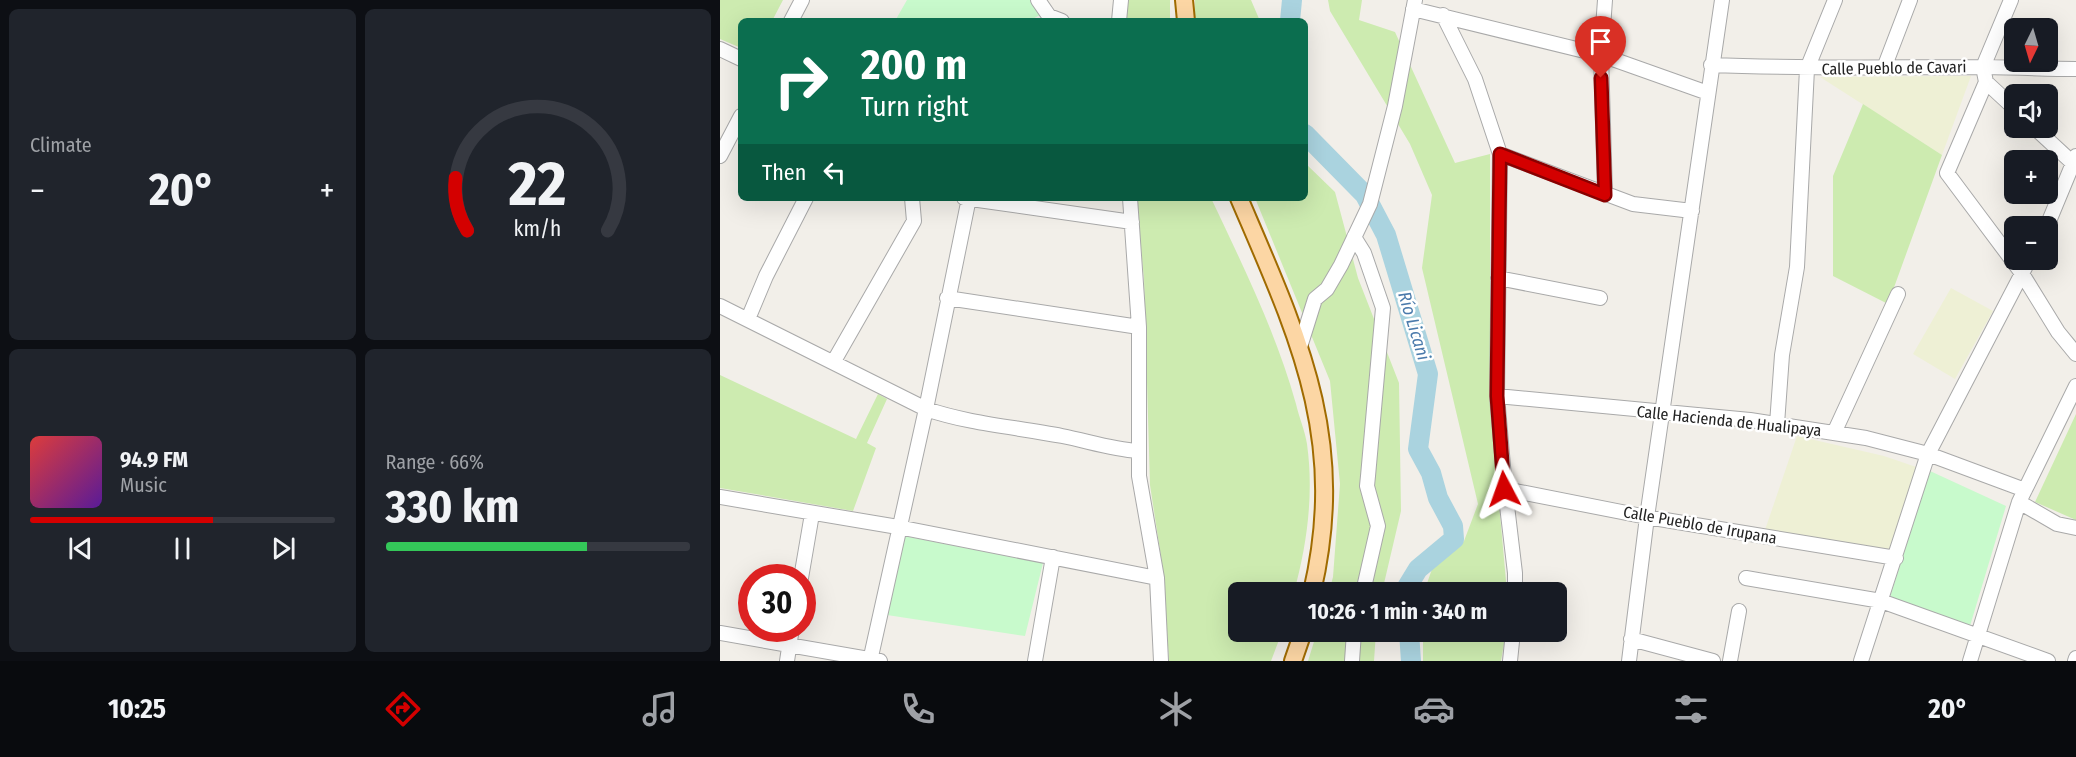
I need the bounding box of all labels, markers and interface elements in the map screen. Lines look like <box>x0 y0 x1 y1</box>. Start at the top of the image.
pin <box>1575 16 1626 78</box>
north arrow <box>2004 18 2058 72</box>
map controls <box>2004 18 2058 270</box>
icon: arrive <box>1584 25 1617 58</box>
text: 200 m <box>861 40 967 90</box>
icon: right <box>762 42 840 120</box>
street label: Calle Pueblo de Cavari <box>1821 57 1967 79</box>
button: sound <box>2004 84 2058 138</box>
text: Turn right <box>861 91 969 123</box>
text: Climate <box>30 133 92 157</box>
text: 22 <box>508 147 567 222</box>
button: + <box>2004 150 2058 204</box>
icon: left <box>818 156 851 189</box>
text: Then <box>762 159 806 186</box>
text: 20° <box>149 163 215 217</box>
text: − <box>30 171 45 211</box>
text: + <box>319 171 334 211</box>
button: − <box>2004 216 2058 270</box>
text: km/h <box>514 217 562 243</box>
water label: Río Licani <box>1393 289 1435 364</box>
street label: Calle Hacienda de Hualipaya <box>1636 402 1822 440</box>
text: 94.9 FM <box>120 446 188 473</box>
text: Range · 66% <box>386 450 484 474</box>
position arrow <box>1472 457 1536 521</box>
text: Music <box>120 473 167 497</box>
text: 330 km <box>386 480 519 534</box>
street label: Calle Pueblo de Irupana <box>1622 502 1778 548</box>
icon: previous <box>64 532 97 565</box>
icon: pause <box>166 532 199 565</box>
icon: next <box>267 532 300 565</box>
speed limit sign: 30 <box>738 564 816 642</box>
text: 10:26 · 1 min · 340 m <box>1308 598 1487 625</box>
icon: directions <box>382 688 424 730</box>
icon: music <box>639 688 681 730</box>
icon: phone <box>897 688 939 730</box>
icon: climate <box>1155 688 1197 730</box>
icon: car <box>1413 688 1455 730</box>
icon: filters <box>1670 688 1712 730</box>
text: 10:25 <box>108 693 166 725</box>
text: 20° <box>1928 693 1968 725</box>

